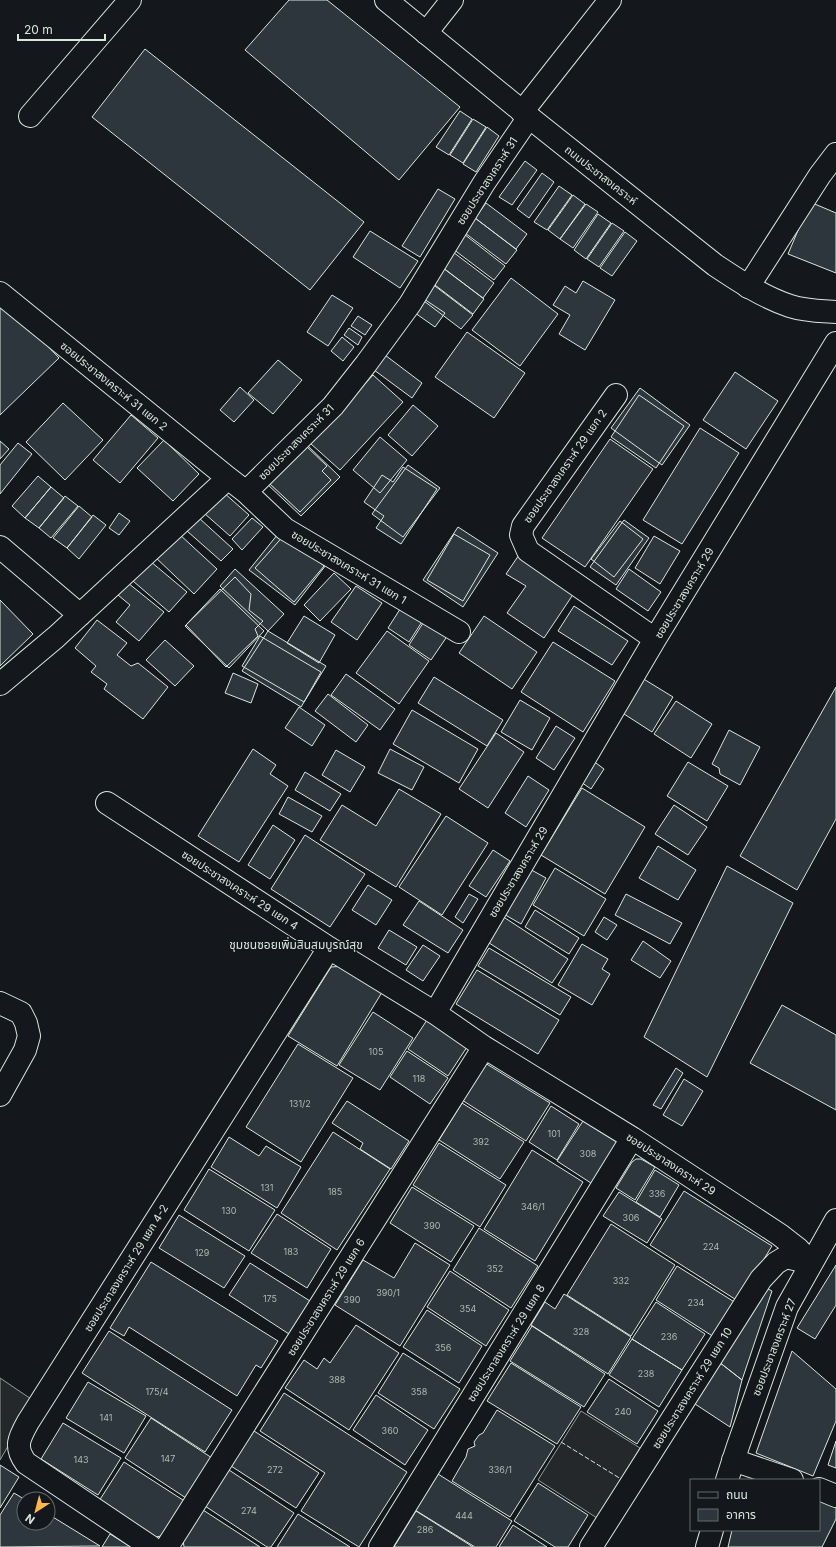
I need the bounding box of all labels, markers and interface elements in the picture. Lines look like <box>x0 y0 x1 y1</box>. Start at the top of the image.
scale bar <box>18 16 105 42</box>
text: 20 m <box>24 22 53 37</box>
street label: ซอยประชาสงเคราะห์ 31 <box>453 135 521 227</box>
street label: ถนนประชาสงเคราะห์ <box>562 142 640 208</box>
street label: ซอยประชาสงเคราะห์ 31 แยก 2 <box>58 339 170 433</box>
street label: ซอยประชาสงเคราะห์ 31 <box>255 401 337 483</box>
street label: ซอยประชาสงเคราะห์ 29 แยก 2 <box>520 406 610 526</box>
street label: ซอยประชาสงเคราะห์ 31 แยก 1 <box>289 527 409 607</box>
street label: ซอยประชาสงเคราะห์ 29 <box>651 545 717 641</box>
street label: ซอยประชาสงเคราะห์ 29 <box>485 824 551 920</box>
street label: ซอยประชาสงเคราะห์ 29 แยก 4 <box>179 847 301 933</box>
district label: ชุมชนซอยเพิ่มสินสมบูรณ์สุข <box>229 936 363 952</box>
house number: 105 <box>369 1046 383 1057</box>
house number: 118 <box>413 1073 426 1084</box>
house number: 131/2 <box>289 1098 311 1109</box>
house number: 101 <box>548 1128 561 1139</box>
street label: ซอยประชาสงเคราะห์ 29 <box>624 1130 719 1198</box>
house number: 392 <box>473 1136 489 1147</box>
house number: 308 <box>580 1148 597 1159</box>
house number: 131 <box>261 1182 273 1193</box>
house number: 185 <box>328 1186 342 1197</box>
house number: 336 <box>649 1188 666 1199</box>
house number: 346/1 <box>521 1201 545 1212</box>
street label: ซอยประชาสงเคราะห์ 29 แยก 4-2 <box>81 1202 171 1334</box>
house number: 130 <box>222 1205 237 1216</box>
house number: 306 <box>623 1212 640 1223</box>
house number: 390 <box>424 1220 441 1231</box>
street label: ซอยประชาสงเคราะห์ 29 แยก 6 <box>284 1235 368 1358</box>
house number: 224 <box>703 1241 720 1252</box>
house number: 183 <box>284 1246 299 1257</box>
house number: 129 <box>195 1247 210 1258</box>
house number: 352 <box>487 1263 503 1274</box>
house number: 332 <box>613 1275 629 1286</box>
street label: ซอยประชาสงเคราะห์ 29 แยก 8 <box>464 1281 548 1404</box>
house number: 390/1 <box>376 1287 400 1298</box>
house number: 175 <box>263 1293 277 1304</box>
house number: 390 <box>344 1294 361 1305</box>
street label: ซอยประชาสงเคราะห์ 27 <box>749 1296 799 1398</box>
house number: 234 <box>688 1297 705 1308</box>
house number: 354 <box>460 1303 477 1314</box>
street label: ซอยประชาสงเคราะห์ 29 แยก 10 <box>649 1325 735 1451</box>
house number: 328 <box>573 1326 590 1337</box>
house number: 236 <box>661 1331 678 1342</box>
house number: 356 <box>435 1342 452 1353</box>
house number: 238 <box>638 1368 655 1379</box>
house number: 388 <box>329 1374 346 1385</box>
house number: 175/4 <box>145 1386 169 1397</box>
house number: 358 <box>411 1386 428 1397</box>
house number: 240 <box>615 1406 632 1417</box>
house number: 141 <box>100 1412 112 1423</box>
house number: 360 <box>382 1425 399 1436</box>
house number: 147 <box>161 1453 175 1464</box>
house number: 143 <box>73 1454 89 1465</box>
house number: 272 <box>267 1464 283 1475</box>
house number: 336/1 <box>488 1464 512 1475</box>
legend <box>690 1479 820 1531</box>
text: ถนน <box>726 1487 748 1502</box>
north arrow <box>16 1491 56 1531</box>
house number: 274 <box>241 1505 257 1516</box>
text: อาคาร <box>726 1507 756 1522</box>
house number: 444 <box>455 1510 473 1521</box>
text: N <box>23 1511 38 1527</box>
house number: 286 <box>417 1524 434 1535</box>

